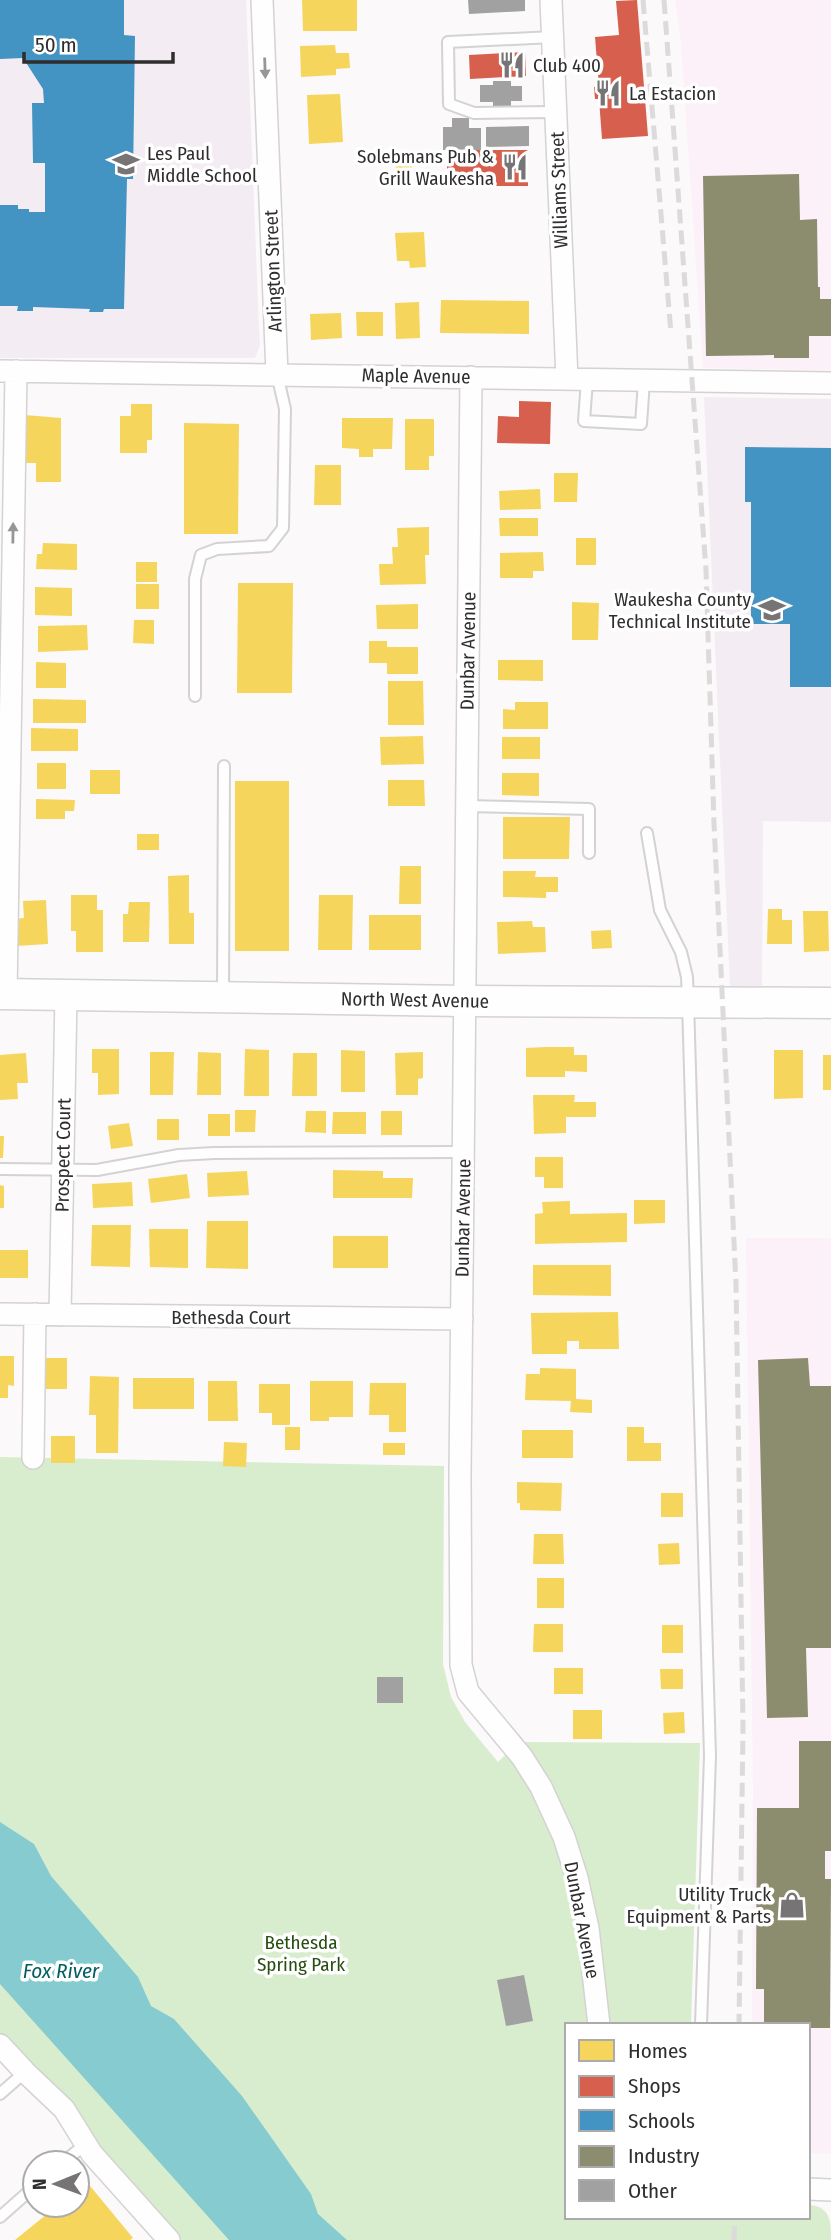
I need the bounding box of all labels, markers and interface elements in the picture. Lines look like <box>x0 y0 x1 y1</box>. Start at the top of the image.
scale bar <box>24 21 173 65</box>
text: 50 m <box>35 32 77 58</box>
restaurant icon: Club 400 <box>497 50 527 80</box>
place label: Club 400 <box>533 54 601 77</box>
one-way arrow <box>259 57 270 79</box>
restaurant icon: La Estacion <box>593 78 623 108</box>
place label: La Estacion <box>629 82 716 105</box>
street label: Williams Street <box>545 130 573 249</box>
place label: Les Paul Middle School <box>147 142 257 187</box>
place label: Solebmans Pub & Grill Waukesha <box>357 145 494 190</box>
school or university icon: Les Paul Middle School <box>111 149 141 179</box>
restaurant icon: Solebmans Pub & Grill Waukesha <box>500 152 530 182</box>
street label: Arlington Street <box>259 209 287 333</box>
street label: Maple Avenue <box>361 364 471 388</box>
one-way arrow <box>7 522 19 544</box>
place label: Waukesha County Technical Institute <box>609 588 752 633</box>
street label: Dunbar Avenue <box>455 592 481 710</box>
school or university icon: Waukesha County Technical Institute <box>757 595 787 625</box>
street label: North West Avenue <box>341 987 489 1013</box>
street label: Prospect Court <box>51 1097 76 1212</box>
street label: Dunbar Avenue <box>450 1159 476 1277</box>
street label: Bethesda Court <box>171 1306 292 1329</box>
street label: Dunbar Avenue <box>559 1860 605 1980</box>
place label: Utility Truck Equipment & Parts <box>626 1883 771 1928</box>
shop icon: Utility Truck Equipment & Parts <box>777 1890 807 1920</box>
park label: Bethesda Spring Park <box>257 1931 345 1976</box>
water label: Fox River <box>23 1958 100 1984</box>
legend <box>565 2023 810 2219</box>
text: Homes <box>628 2038 687 2064</box>
text: Shops <box>628 2073 681 2099</box>
text: Schools <box>628 2108 695 2134</box>
text: Industry <box>628 2143 700 2169</box>
north arrow <box>21 2149 91 2219</box>
text: N <box>28 2178 51 2190</box>
text: Other <box>628 2178 677 2204</box>

